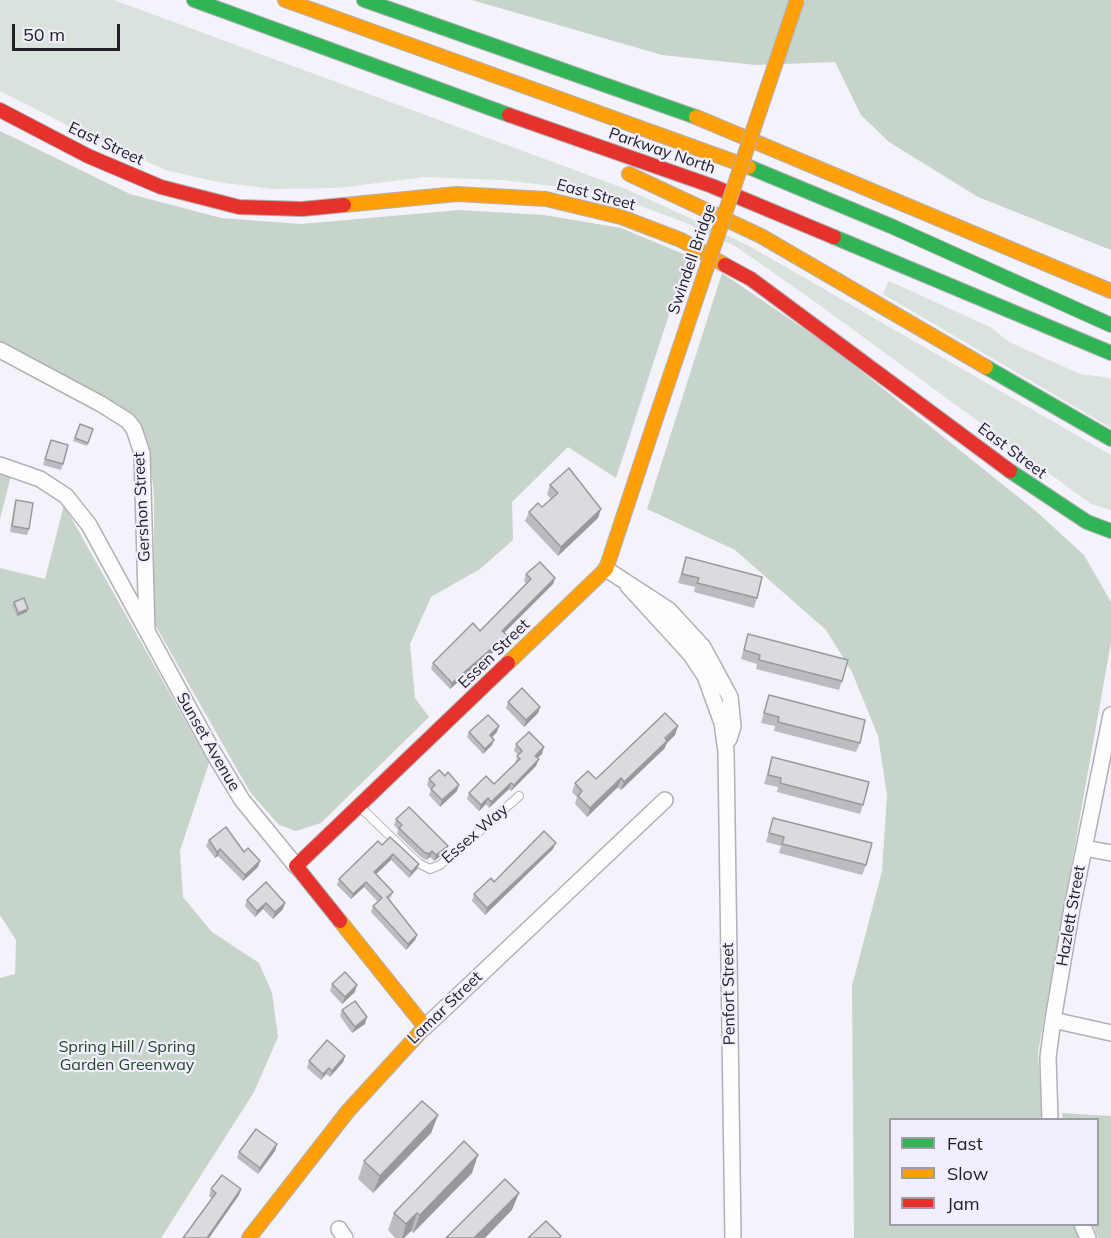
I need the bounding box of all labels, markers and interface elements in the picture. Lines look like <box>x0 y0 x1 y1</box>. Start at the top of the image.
scale bar <box>15 12 123 50</box>
text: 50 m <box>23 23 65 46</box>
street label: East Street <box>65 118 147 170</box>
street label: Parkway North <box>606 124 718 178</box>
street label: East Street <box>555 175 637 215</box>
street label: Swindell Bridge <box>664 201 720 317</box>
street label: East Street <box>974 419 1050 483</box>
street label: Gershon Street <box>130 451 154 563</box>
street label: Essen Street <box>454 615 534 693</box>
street label: Sunset Avenue <box>172 689 244 795</box>
street label: Essex Way <box>438 800 512 868</box>
street label: Hazlett Street <box>1053 864 1089 968</box>
street label: Penfort Street <box>719 942 739 1046</box>
street label: Lamar Street <box>404 968 486 1048</box>
park label: Spring Hill / Spring Garden Greenway <box>58 1037 196 1075</box>
legend <box>889 1118 1099 1226</box>
text: Fast <box>947 1132 983 1155</box>
text: Slow <box>947 1162 988 1185</box>
text: Jam <box>947 1192 980 1215</box>

